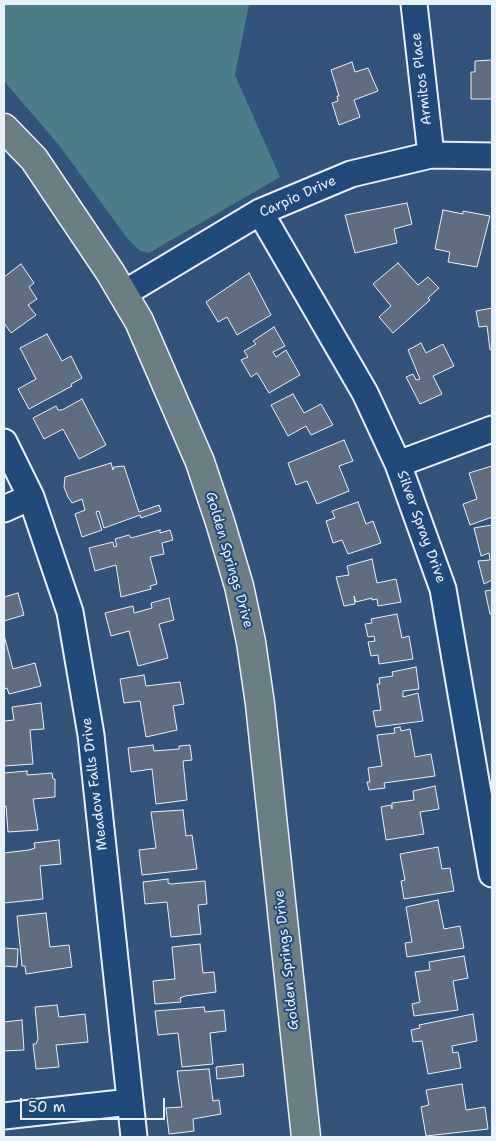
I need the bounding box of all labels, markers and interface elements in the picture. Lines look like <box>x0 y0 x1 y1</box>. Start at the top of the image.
street label: Armitos Place <box>408 32 436 126</box>
street label: Carpio Drive <box>257 173 339 221</box>
street label: Silver Spray Drive <box>393 468 449 586</box>
street label: Golden Springs Drive <box>201 490 257 630</box>
street label: Meadow Falls Drive <box>79 717 111 851</box>
street label: Golden Springs Drive <box>271 889 303 1031</box>
scale bar <box>22 1088 168 1120</box>
text: 50 m <box>28 1097 66 1117</box>

